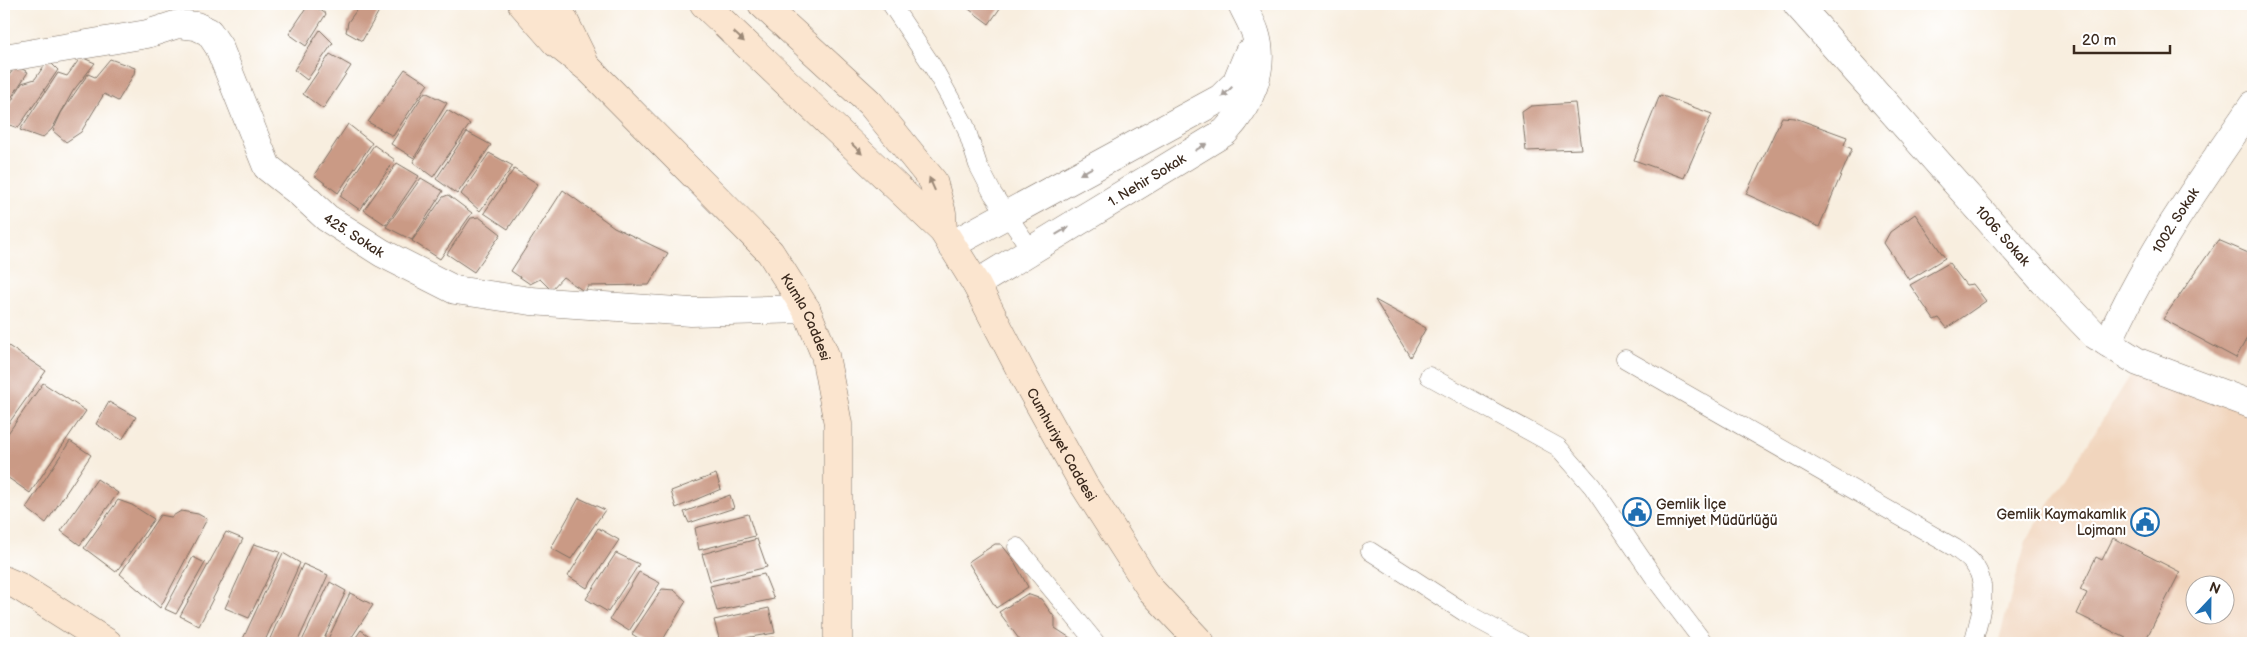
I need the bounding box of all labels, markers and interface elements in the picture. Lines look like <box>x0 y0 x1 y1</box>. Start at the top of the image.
scale bar <box>2074 22 2171 54</box>
one-way arrow <box>733 31 745 43</box>
text: 20 m <box>2082 31 2116 50</box>
one-way arrow <box>1221 86 1233 98</box>
one-way arrow <box>1195 142 1208 151</box>
one-way arrow <box>851 143 863 155</box>
street label: 1. Nehir Sokak <box>1105 150 1189 210</box>
one-way arrow <box>1079 167 1092 176</box>
one-way arrow <box>928 177 936 191</box>
street label: 1002. Sokak <box>2149 185 2203 257</box>
street label: 1006. Sokak <box>1971 203 2034 270</box>
street label: 425. Sokak <box>320 210 387 261</box>
one-way arrow <box>1056 227 1069 236</box>
street label: Kumla Caddesi <box>777 271 834 362</box>
street label: Cumhuriyet Caddesi <box>1023 385 1100 505</box>
place label: Gemlik İlçe Emniyet Müdürlüğü <box>1656 495 1778 529</box>
public building icon: Gemlik İlçe Emniyet Müdürlüğü <box>1622 497 1652 527</box>
place label: Gemlik Kaymakamlık Lojmanı <box>1997 506 2126 539</box>
public building icon: Gemlik Kaymakamlık Lojmanı <box>2130 507 2160 537</box>
north arrow <box>2184 574 2234 624</box>
text: N <box>2207 579 2223 598</box>

